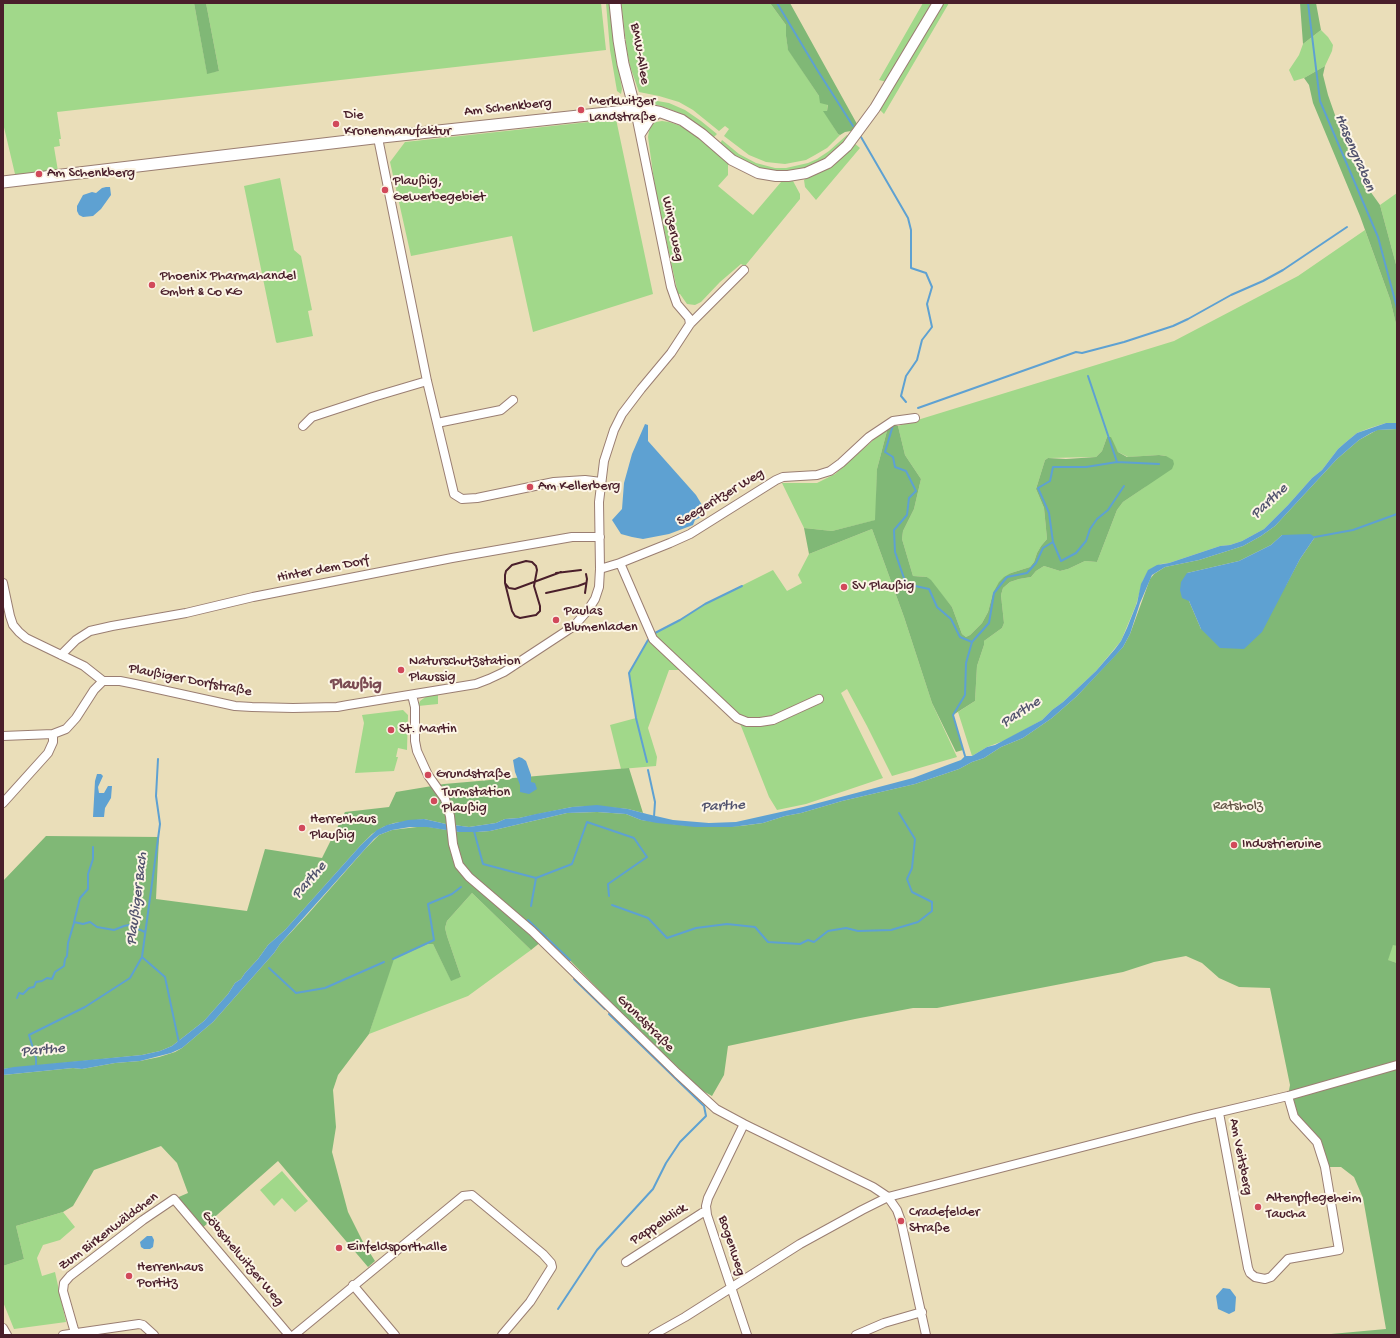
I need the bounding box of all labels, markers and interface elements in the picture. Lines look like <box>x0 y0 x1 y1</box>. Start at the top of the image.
street label: BMW-Allee <box>625 22 653 86</box>
place label: Merkwitzer Landstraße <box>589 94 656 126</box>
street label: Am Schenkberg <box>463 95 553 121</box>
marker: Merkwitzer Landstraße <box>576 105 586 115</box>
place label: Die Kronenmanufaktur <box>344 108 451 140</box>
water label: Hasengraben <box>1330 112 1378 194</box>
marker: Die Kronenmanufaktur <box>331 119 341 129</box>
place label: Am Schenkberg <box>47 166 135 182</box>
marker: Am Schenkberg <box>34 169 44 179</box>
place label: Plaußig, Gewerbegebiet <box>393 174 485 206</box>
marker: Plaußig, Gewerbegebiet <box>380 185 390 195</box>
street label: Winzerweg <box>657 195 687 263</box>
place label: Phoenix Pharmahandel GmbH & Co KG <box>160 269 296 302</box>
marker: Phoenix Pharmahandel GmbH & Co KG <box>147 280 157 290</box>
street label: Seegeritzer Weg <box>674 465 768 531</box>
place label: Am Kellerberg <box>538 479 620 495</box>
water label: Parthe <box>1248 480 1292 524</box>
marker: Am Kellerberg <box>525 482 535 492</box>
street label: Hinter dem Dorf <box>276 553 370 587</box>
place label: SV Plaußig <box>852 579 914 595</box>
marker: SV Plaußig <box>839 582 849 592</box>
place label: Paulas Blumenladen <box>564 604 638 636</box>
marker: Paulas Blumenladen <box>551 615 561 625</box>
place label: Naturschutzstation Plaussig <box>409 654 520 686</box>
street label: Plaußiger Dorfstraße <box>127 661 253 701</box>
marker: Naturschutzstation Plaussig <box>396 665 406 675</box>
district label: Plaußig <box>330 676 382 696</box>
water label: Parthe <box>998 694 1044 732</box>
place label: St. Martin <box>399 722 457 738</box>
marker: St. Martin <box>386 725 396 735</box>
place label: Grundstraße <box>436 767 511 783</box>
marker: Grundstraße <box>423 770 433 780</box>
place label: Turmstation Plaußig <box>442 785 510 818</box>
marker: Turmstation Plaußig <box>429 796 439 806</box>
water label: Parthe <box>701 797 745 817</box>
park label: Ratsholz <box>1213 799 1263 815</box>
place label: Herrenhaus Plaußig <box>310 812 376 844</box>
marker: Herrenhaus Plaußig <box>297 823 307 833</box>
place label: Industrieruine <box>1242 837 1321 853</box>
marker: Industrieruine <box>1229 840 1239 850</box>
water label: Plaußiger Bach <box>123 851 153 947</box>
water label: Parthe <box>289 859 331 903</box>
street label: Grundstraße <box>613 992 677 1056</box>
water label: Parthe <box>20 1040 66 1062</box>
street label: Am Veitsberg <box>1224 1117 1256 1197</box>
street label: Zum Birkenwäldchen <box>56 1189 162 1275</box>
place label: Altenpflegeheim Taucha <box>1266 1191 1361 1224</box>
street label: Pappelblick <box>628 1201 690 1249</box>
marker: Altenpflegeheim Taucha <box>1253 1202 1263 1212</box>
place label: Cradefelder Straße <box>909 1205 980 1238</box>
street label: Göbschelwitzer Weg <box>197 1208 287 1310</box>
street label: Bogenweg <box>713 1214 749 1278</box>
marker: Cradefelder Straße <box>896 1216 906 1226</box>
place label: Einfeldsporthalle <box>347 1240 447 1256</box>
marker: Einfeldsporthalle <box>334 1243 344 1253</box>
place label: Herrenhaus Portitz <box>137 1260 203 1292</box>
marker: Herrenhaus Portitz <box>124 1271 134 1281</box>

